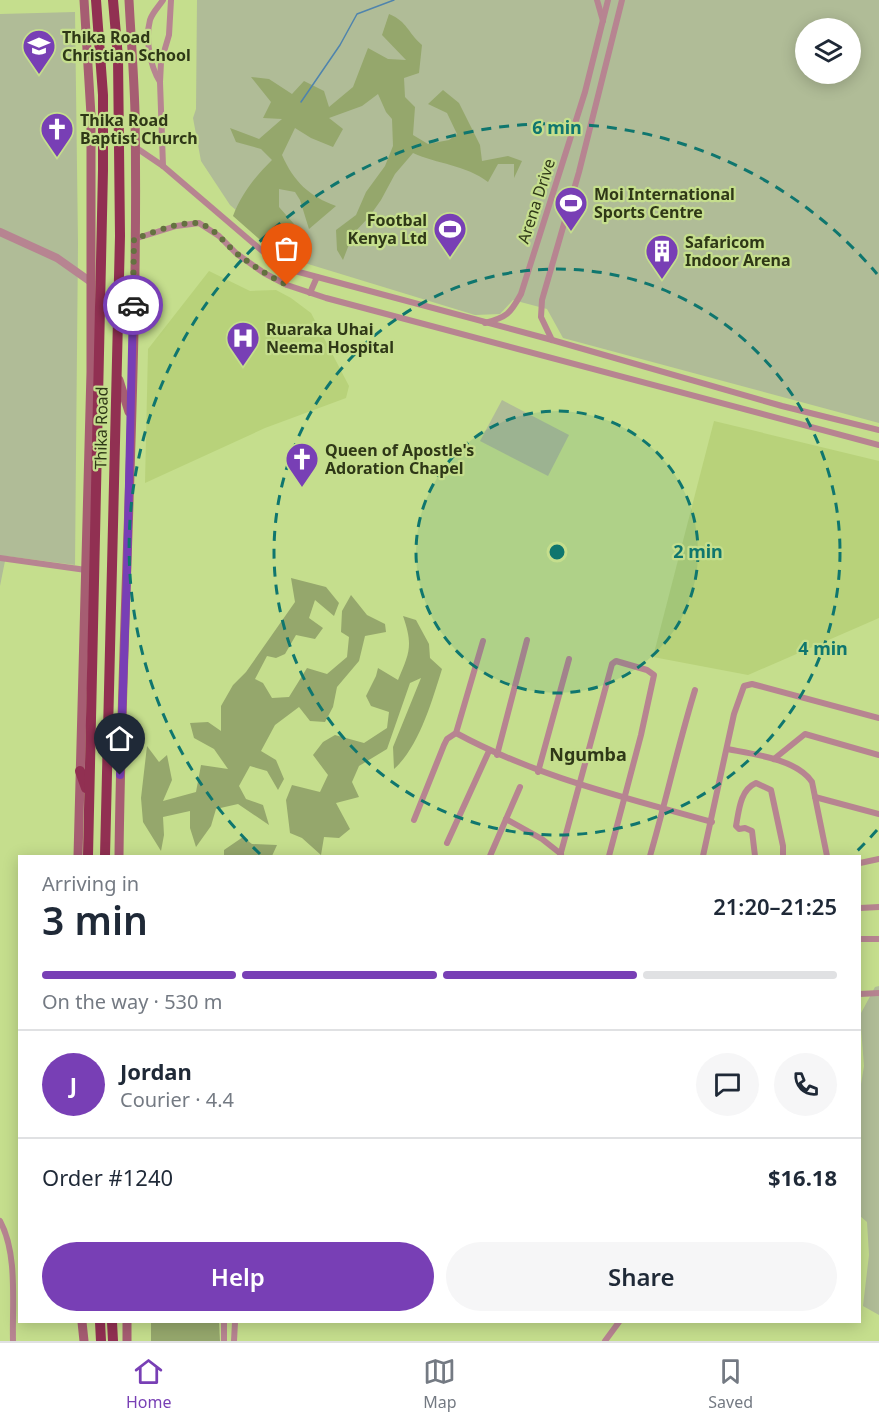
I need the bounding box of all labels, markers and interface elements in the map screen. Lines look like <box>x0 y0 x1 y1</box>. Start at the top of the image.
map controls <box>795 18 861 84</box>
button: layers <box>795 18 861 84</box>
place label: Thika Road Christian School <box>62 26 191 66</box>
school or university icon: Thika Road Christian School <box>21 28 57 75</box>
place label: Thika Road Baptist Church <box>80 109 198 149</box>
church icon: Thika Road Baptist Church <box>39 111 75 158</box>
text: 6 min <box>532 115 582 139</box>
street label: Arena Drive <box>512 156 560 246</box>
place label: Moi International Sports Centre <box>594 183 735 223</box>
sports icon: Moi International Sports Centre <box>553 185 589 232</box>
place label: Footbal Kenya Ltd <box>348 209 427 249</box>
sports icon: Footbal Kenya Ltd <box>432 211 468 258</box>
pin <box>261 223 312 285</box>
place label: Safaricom Indoor Arena <box>685 231 791 271</box>
icon: bag <box>270 232 303 265</box>
building icon: Safaricom Indoor Arena <box>644 233 680 280</box>
courier <box>103 275 163 335</box>
icon: car <box>117 289 150 322</box>
place label: Ruaraka Uhai Neema Hospital <box>266 318 394 358</box>
hospital icon: Ruaraka Uhai Neema Hospital <box>225 320 261 367</box>
street label: Thika Road <box>89 386 113 470</box>
place label: Queen of Apostle's Adoration Chapel <box>325 439 474 479</box>
church icon: Queen of Apostle's Adoration Chapel <box>284 441 320 488</box>
text: 2 min <box>673 539 723 563</box>
centre of rings <box>547 542 567 562</box>
text: 4 min <box>798 636 848 660</box>
pin <box>94 713 145 775</box>
icon: home <box>103 722 136 755</box>
district label: Ngumba <box>549 742 627 766</box>
text: Arriving in <box>42 870 139 897</box>
text: 21:20–21:25 <box>713 891 837 921</box>
text: 3 min <box>42 893 148 946</box>
text: On the way · 530 m <box>42 988 222 1015</box>
button: chat <box>696 1053 759 1116</box>
button: phone <box>774 1053 837 1116</box>
text: Jordan <box>120 1056 192 1086</box>
text: J <box>70 1069 77 1099</box>
text: Courier · 4.4 <box>120 1086 234 1113</box>
text: Order #1240 <box>42 1162 173 1192</box>
text: $16.18 <box>768 1162 837 1192</box>
button: Help <box>42 1242 434 1311</box>
button: Share <box>446 1242 837 1311</box>
tab: Home <box>126 1355 171 1413</box>
tab: Map <box>423 1355 457 1413</box>
tab: Saved <box>708 1355 753 1413</box>

